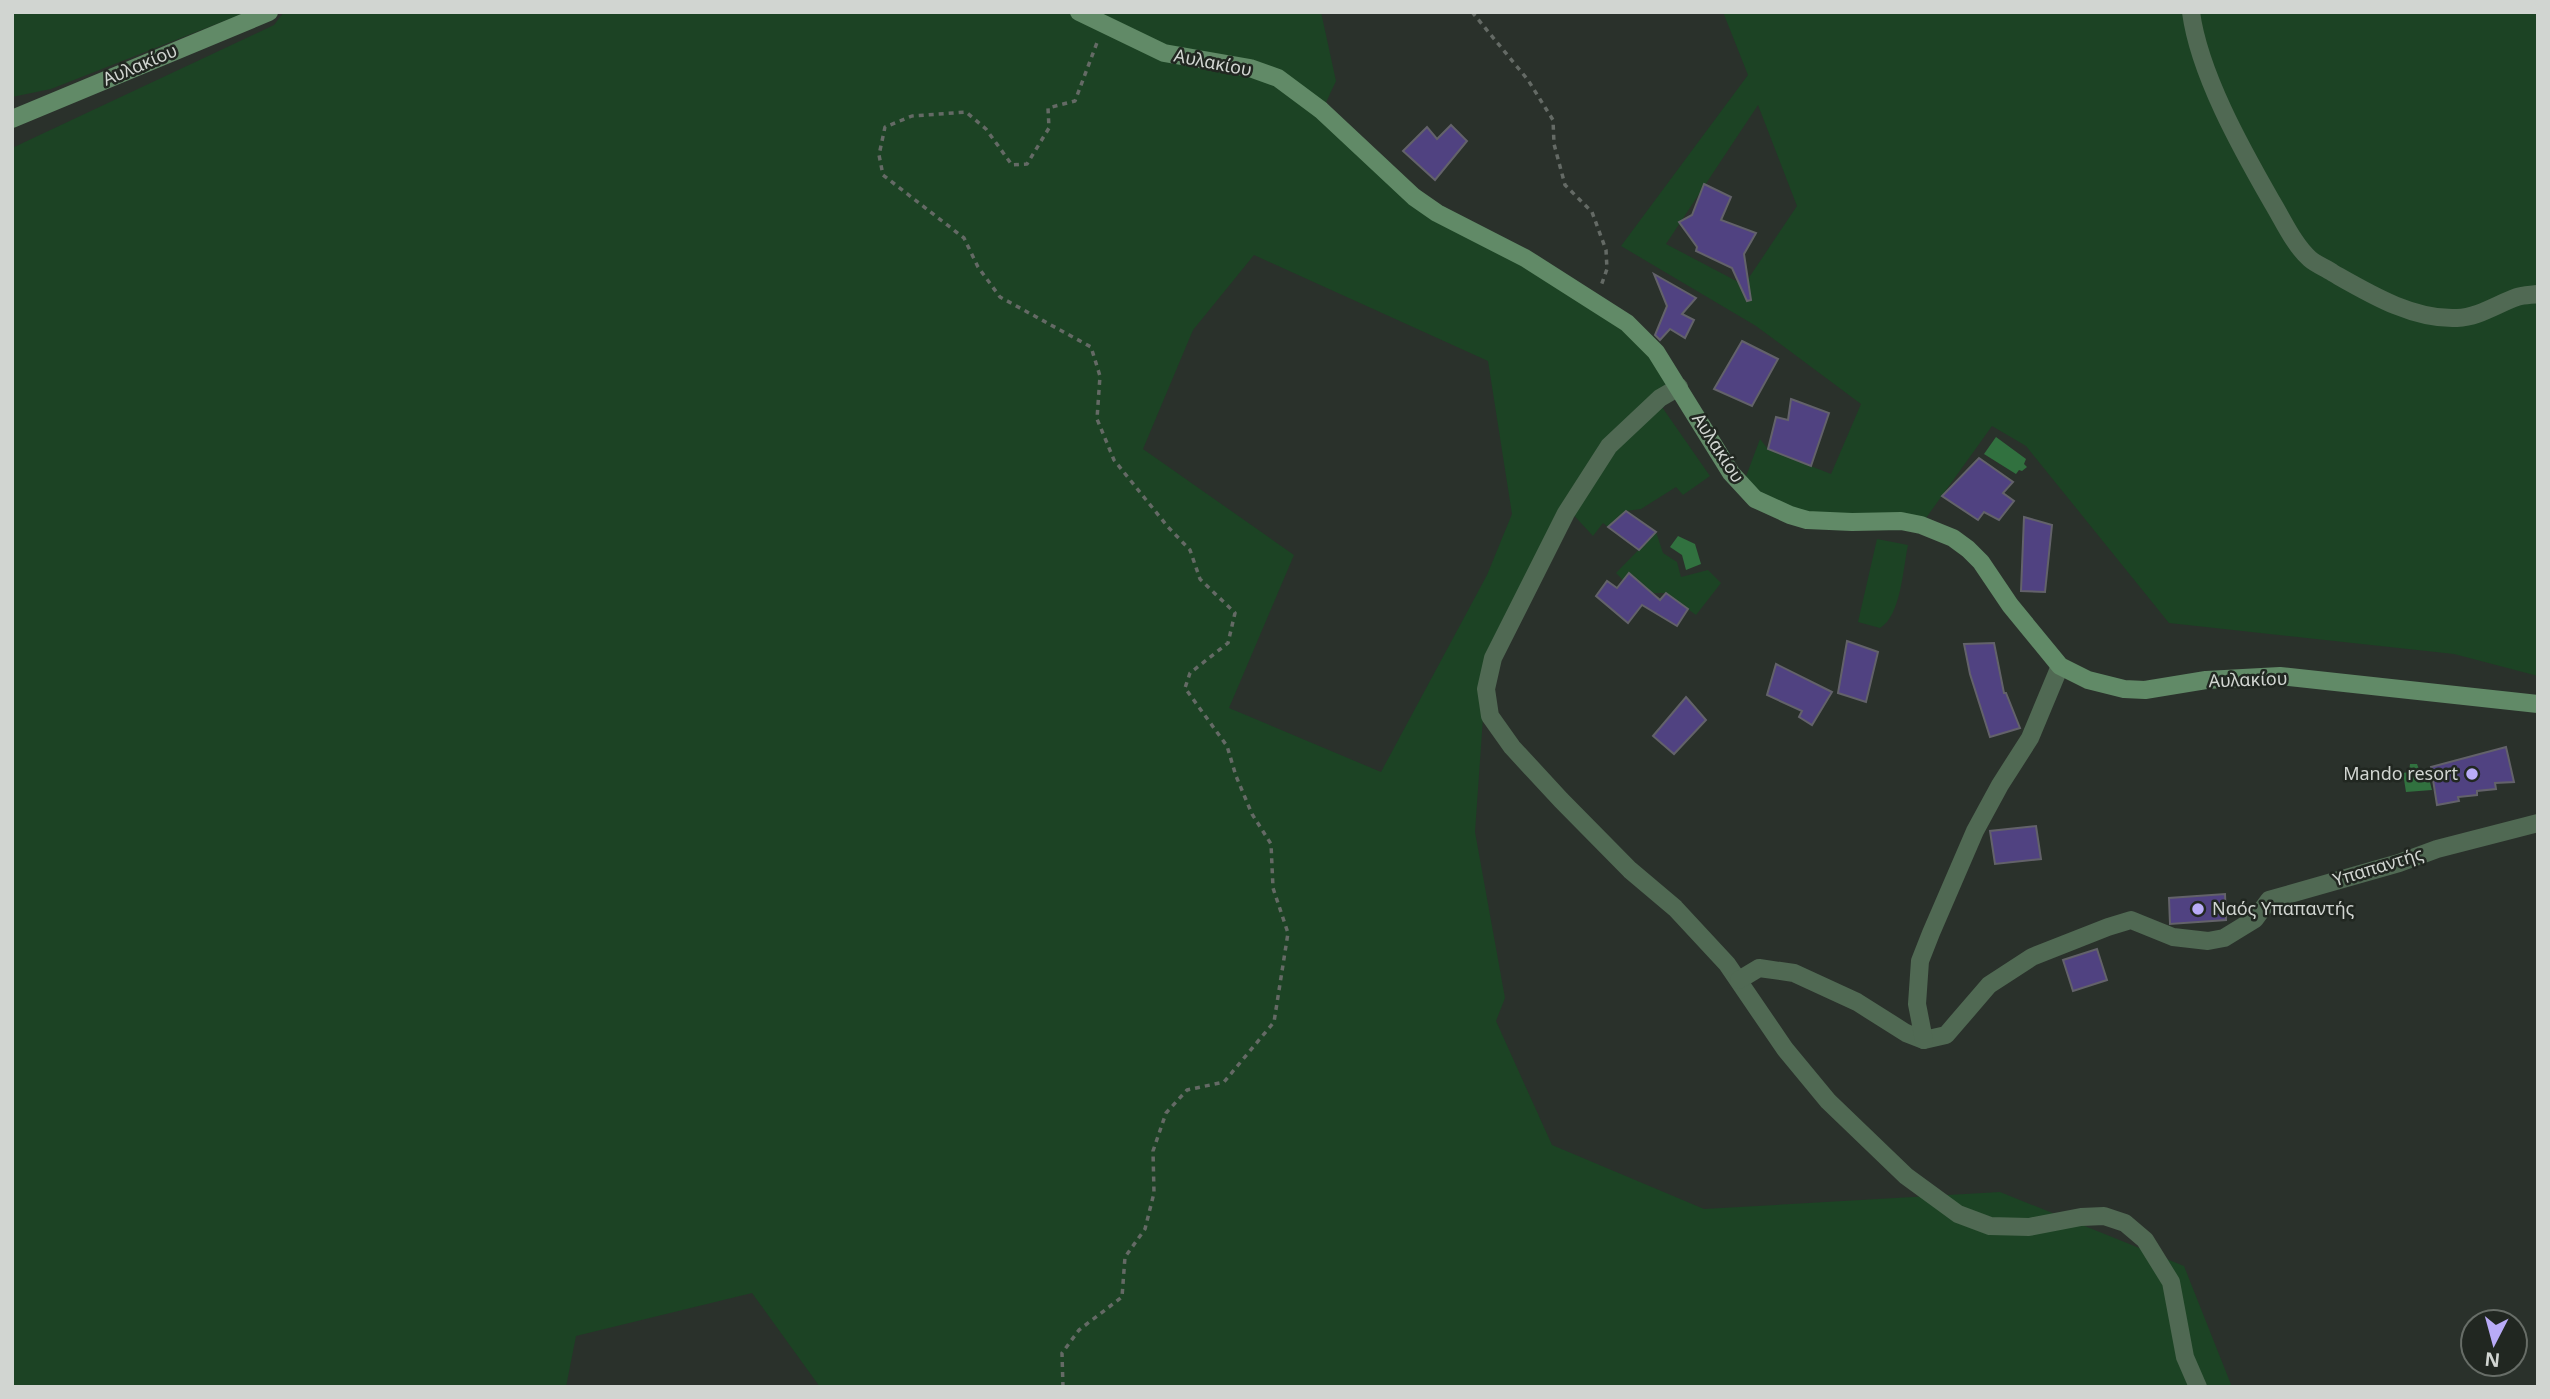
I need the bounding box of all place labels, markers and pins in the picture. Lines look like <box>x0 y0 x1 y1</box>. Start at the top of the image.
place label: Mando resort <box>2343 761 2459 785</box>
marker: Mando resort <box>2464 766 2480 782</box>
place label: Ναός Υπαπαντής <box>2212 896 2355 920</box>
marker: Ναός Υπαπαντής <box>2190 901 2206 917</box>

